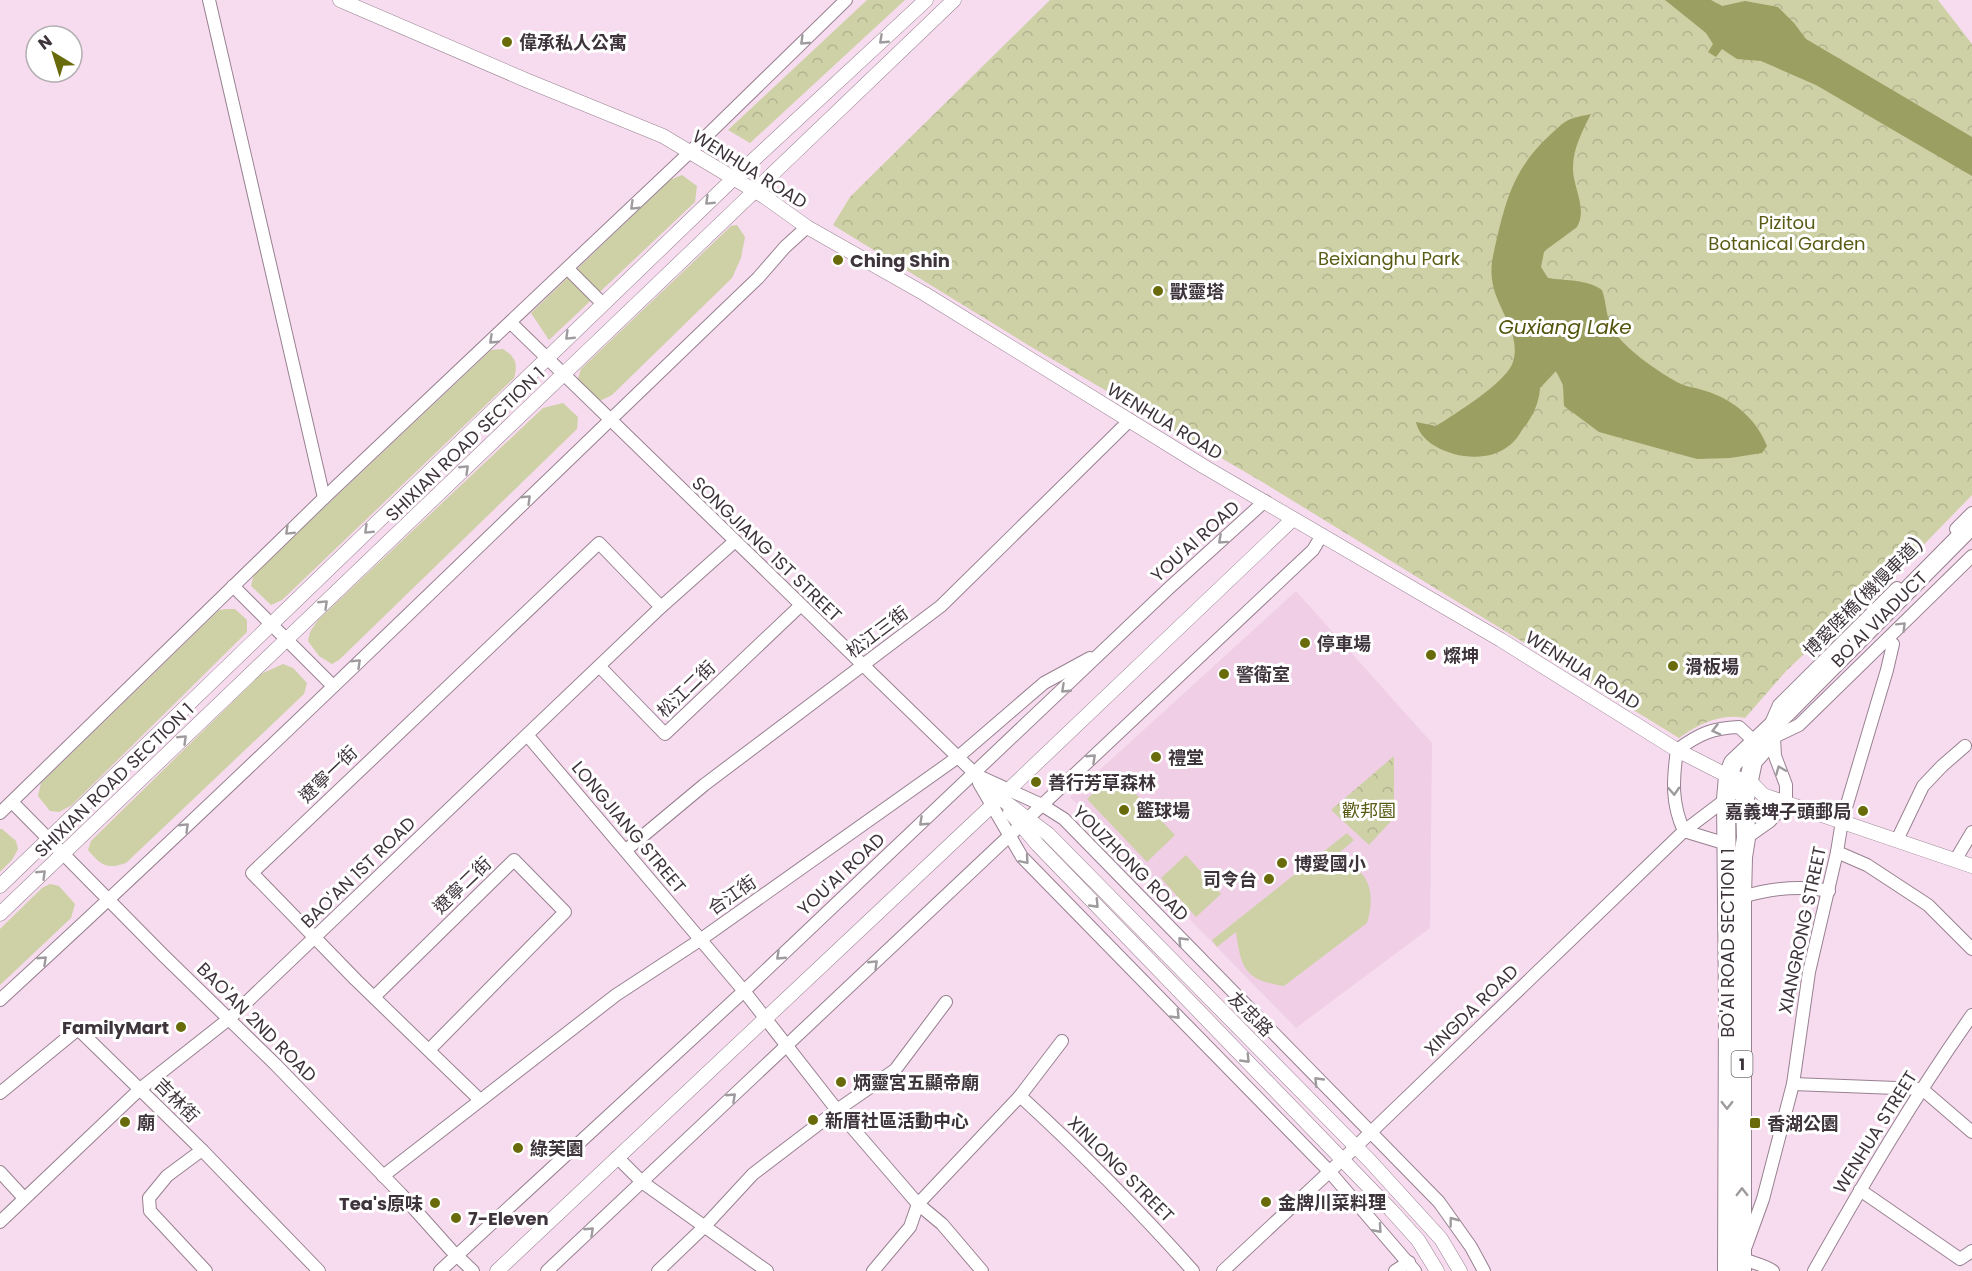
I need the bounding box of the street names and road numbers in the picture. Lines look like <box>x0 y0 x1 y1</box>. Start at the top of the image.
street label: WENHUA ROAD <box>688 124 812 214</box>
street label: SHIXIAN ROAD SECTION 1 <box>380 361 550 527</box>
street label: WENHUA ROAD <box>1102 377 1228 465</box>
street label: SONGJIANG 1ST STREET <box>687 471 848 627</box>
street label: YOU'AI ROAD <box>1145 495 1245 587</box>
street label: 博愛陸橋(機慢車道) <box>1797 531 1929 663</box>
street label: BO'AI VIADUCT <box>1825 565 1933 673</box>
street label: 松江三街 <box>841 600 913 664</box>
street label: WENHUA ROAD <box>1521 625 1645 715</box>
street label: 松江二街 <box>651 655 721 723</box>
street label: SHIXIAN ROAD SECTION 1 <box>29 697 199 863</box>
street label: 遼寧一街 <box>293 740 363 808</box>
street label: LONGJIANG STREET <box>566 756 692 899</box>
street label: YOUZHONG ROAD <box>1068 800 1194 926</box>
street label: BAO'AN 1ST ROAD <box>295 811 421 933</box>
street label: YOU'AI ROAD <box>792 827 890 921</box>
street label: XIANGRONG STREET <box>1772 844 1832 1016</box>
street label: BO'AI ROAD SECTION 1 <box>1715 848 1740 1038</box>
street label: 遼寧二街 <box>427 851 497 919</box>
street label: 合江街 <box>703 869 761 921</box>
street label: BAO'AN 2ND ROAD <box>191 956 323 1088</box>
street label: XINGDA ROAD <box>1418 959 1524 1061</box>
street label: 友忠路 <box>1223 986 1279 1042</box>
road number: 1 <box>1732 1051 1752 1077</box>
street label: WENHUA STREET <box>1827 1066 1923 1198</box>
street label: 吉林街 <box>149 1072 205 1128</box>
street label: XINLONG STREET <box>1062 1110 1180 1228</box>

